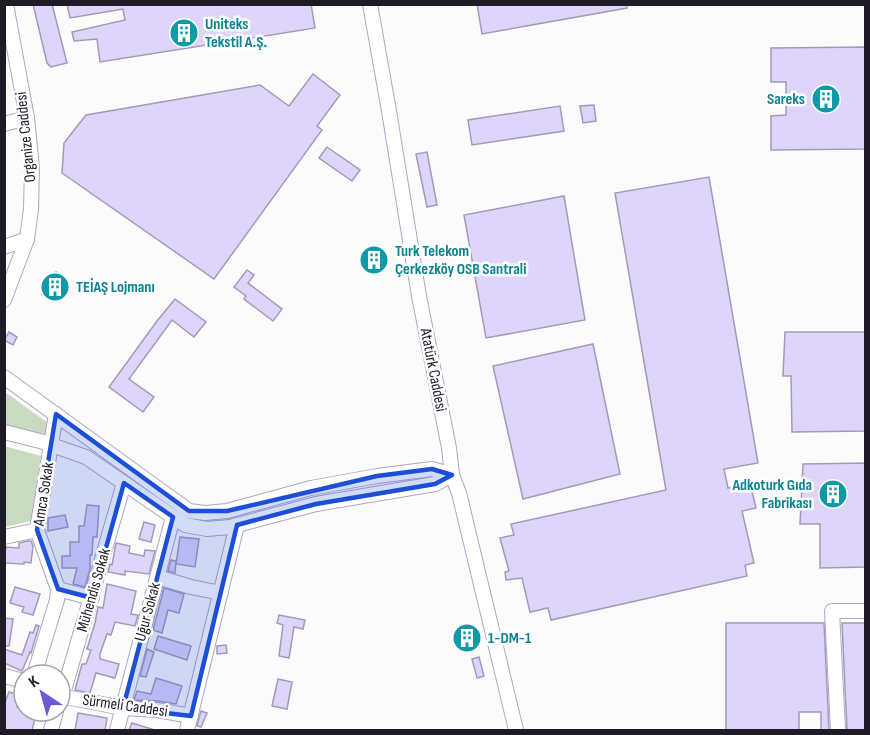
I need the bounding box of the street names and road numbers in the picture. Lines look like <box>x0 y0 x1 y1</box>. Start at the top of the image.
street label: Organize Caddesi <box>12 91 40 183</box>
street label: Atatürk Caddesi <box>415 326 450 413</box>
street label: Amca Sokak <box>29 461 58 528</box>
street label: Mühendis Sokak <box>73 546 115 634</box>
street label: Uğur Sokak <box>131 581 165 643</box>
street label: Sürmeli Caddesi <box>81 691 169 721</box>

